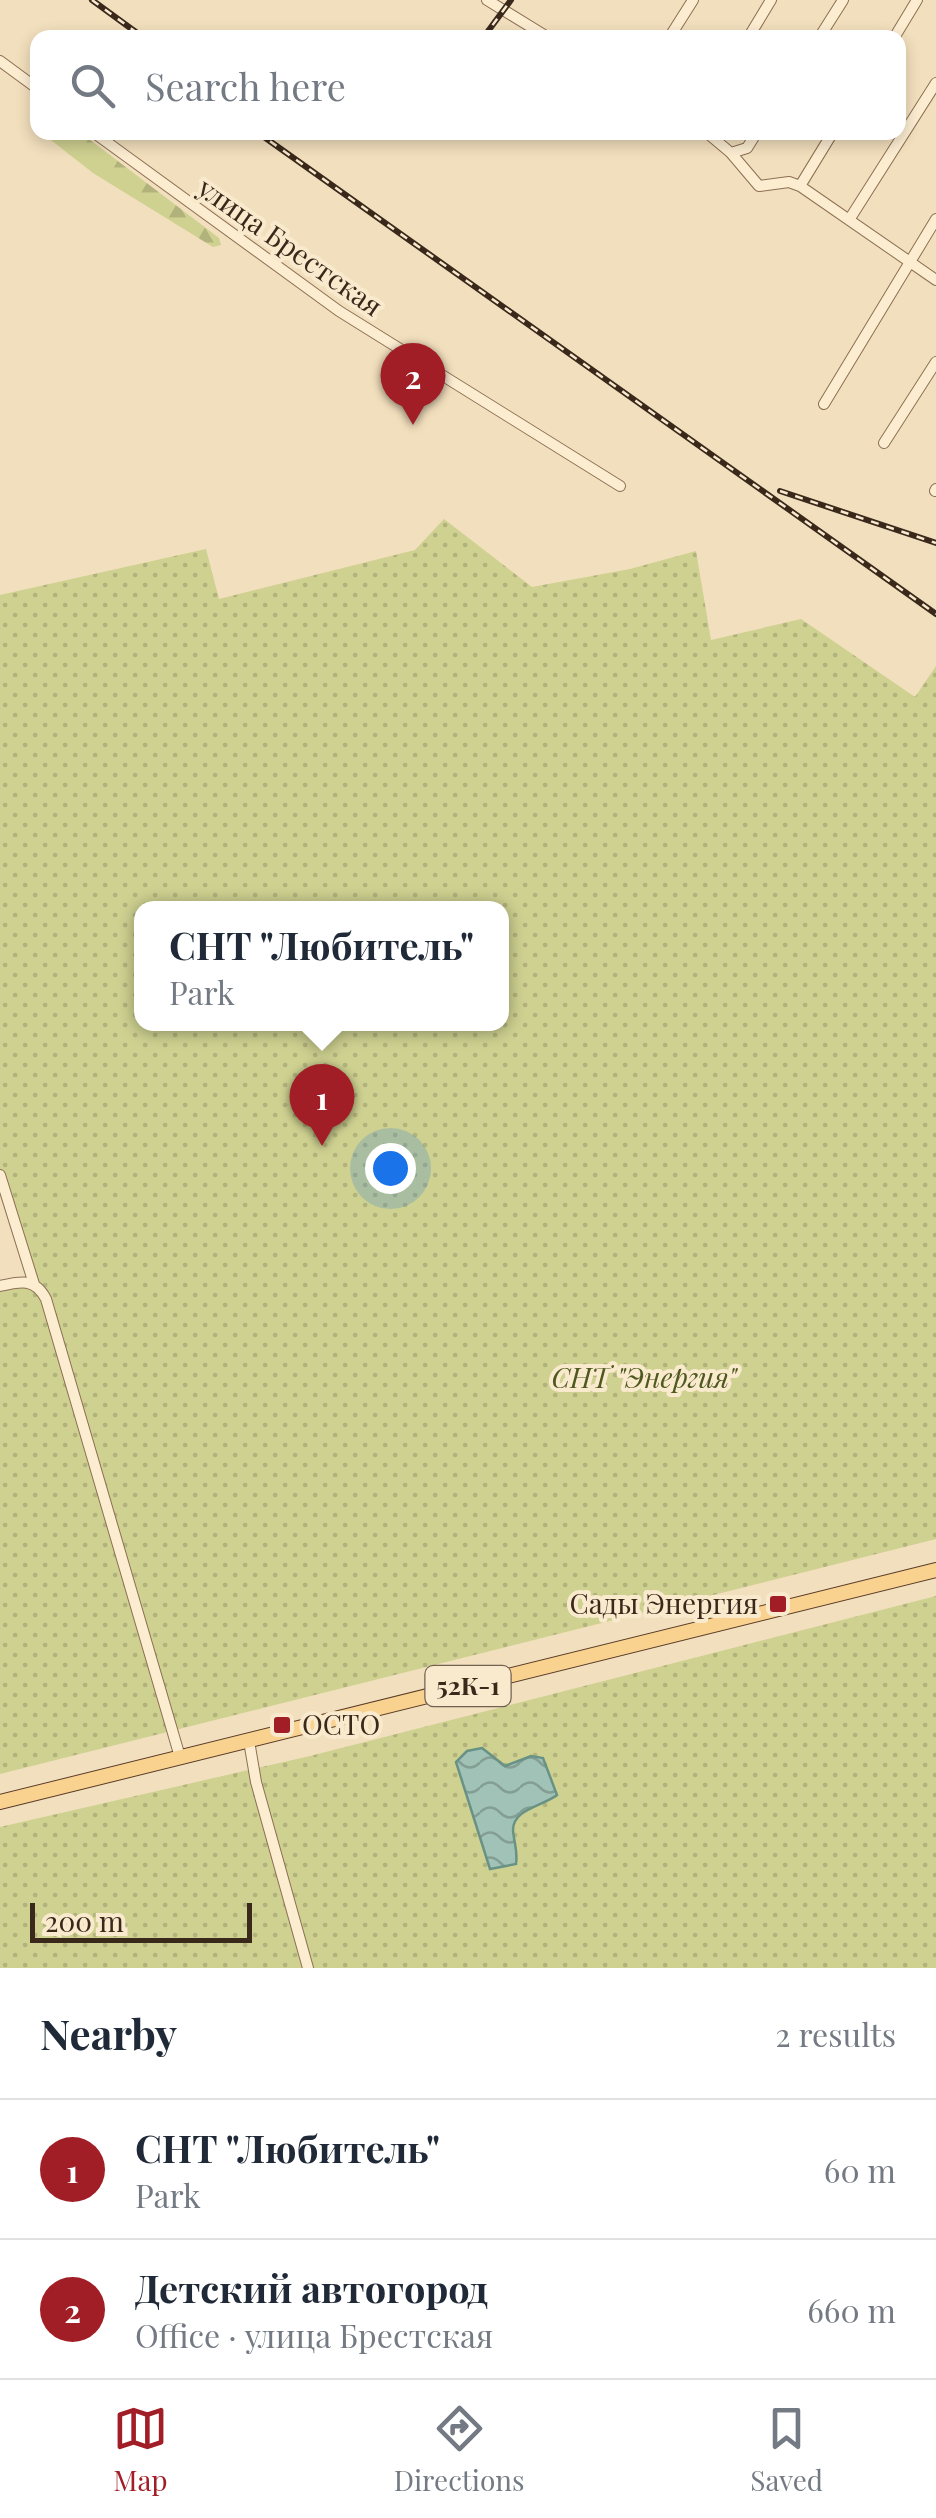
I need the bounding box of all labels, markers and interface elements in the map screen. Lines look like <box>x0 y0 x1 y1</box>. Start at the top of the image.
search box <box>30 30 906 140</box>
icon: search <box>65 58 120 113</box>
text: Search here <box>145 60 346 111</box>
street label: улица Брестская <box>190 168 391 323</box>
pin: 2 <box>380 342 446 425</box>
popup <box>134 901 509 1031</box>
text: СНТ "Любитель" <box>169 919 474 970</box>
text: Park <box>169 970 235 1013</box>
pin: 1 <box>290 1064 354 1146</box>
your location <box>365 1143 416 1194</box>
park label: СНТ "Энергия" <box>551 1358 738 1395</box>
place label: Сады Энергия <box>569 1584 758 1621</box>
marker: Сады Энергия <box>767 1593 789 1615</box>
road number: 52К-1 <box>426 1666 510 1706</box>
place label: ОСТО <box>302 1705 380 1742</box>
marker: ОСТО <box>271 1714 293 1736</box>
scale bar <box>30 1898 252 1942</box>
text: 200 m <box>45 1902 124 1939</box>
text: Nearby <box>40 2005 177 2061</box>
text: 2 results <box>775 2012 896 2055</box>
text: СНТ "Любитель" <box>135 2122 440 2173</box>
text: 1 <box>66 2148 79 2191</box>
text: 60 m <box>824 2148 896 2191</box>
text: Park <box>135 2173 201 2216</box>
text: Детский автогород <box>135 2262 488 2313</box>
text: 2 <box>64 2288 81 2331</box>
text: 660 m <box>807 2288 896 2331</box>
text: Office · улица Брестская <box>135 2313 493 2356</box>
tab: Map <box>113 2401 168 2498</box>
tab: Directions <box>394 2401 525 2498</box>
tab: Saved <box>750 2401 823 2498</box>

